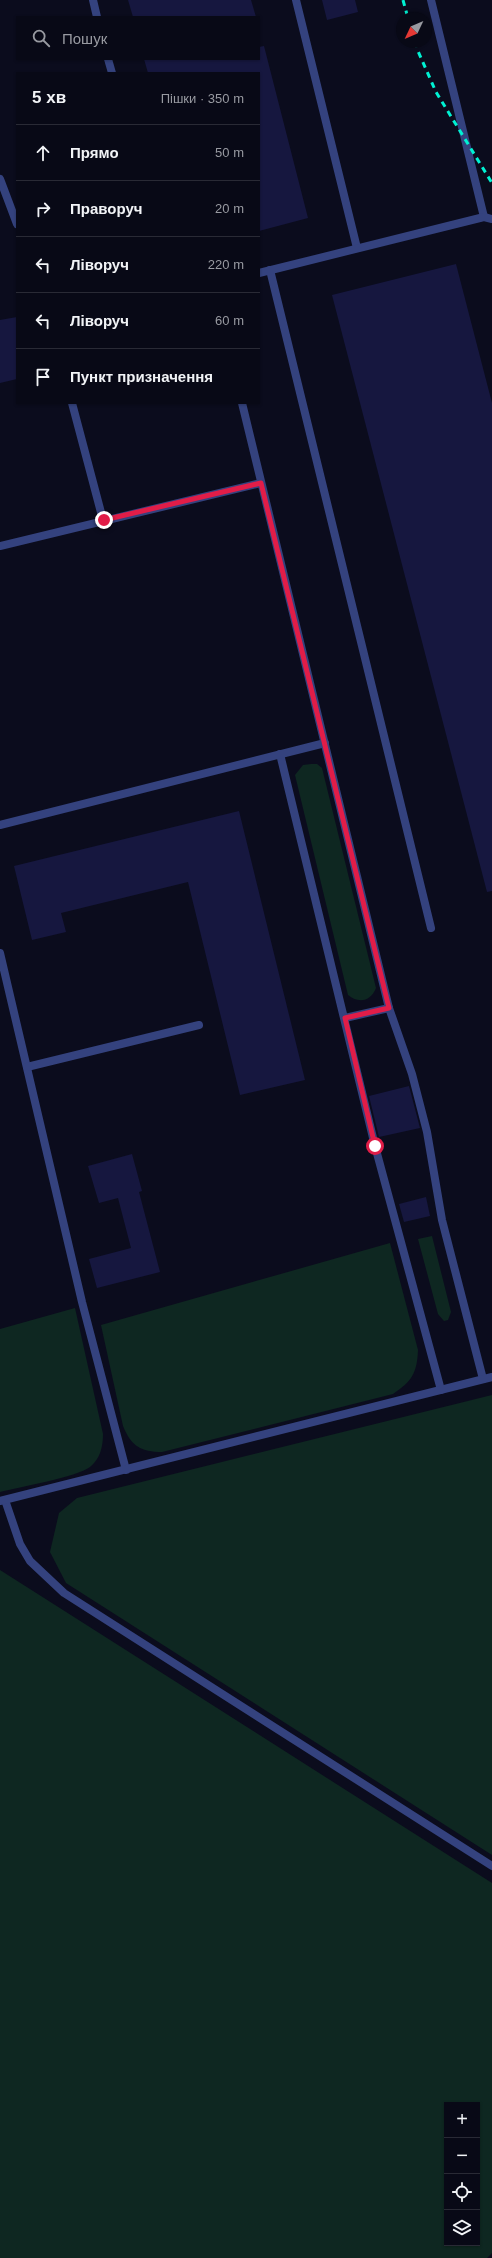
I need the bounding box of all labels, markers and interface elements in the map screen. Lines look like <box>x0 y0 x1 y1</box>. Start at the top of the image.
north arrow <box>396 12 432 48</box>
search box <box>16 16 260 60</box>
icon: search <box>30 27 52 49</box>
text: Пошук <box>62 30 107 47</box>
text: 5 хв <box>32 88 66 107</box>
text: Пішки · 350 m <box>161 91 244 106</box>
icon: ahead <box>32 142 54 164</box>
text: Прямо <box>70 144 119 161</box>
text: 50 m <box>215 145 244 160</box>
icon: right <box>32 198 54 220</box>
text: Праворуч <box>70 200 143 217</box>
text: 20 m <box>215 201 244 216</box>
icon: left <box>32 254 54 276</box>
text: Ліворуч <box>70 256 129 273</box>
text: 220 m <box>208 257 244 272</box>
icon: left <box>32 310 54 332</box>
text: Ліворуч <box>70 312 129 329</box>
text: 60 m <box>215 313 244 328</box>
icon: arrive <box>32 366 54 388</box>
text: Пункт призначення <box>70 368 213 385</box>
route end <box>95 511 113 529</box>
route start <box>366 1137 384 1155</box>
map controls <box>444 2102 480 2246</box>
button: + <box>444 2102 480 2138</box>
button: − <box>444 2138 480 2174</box>
button: locate <box>444 2174 480 2210</box>
button: layers <box>444 2210 480 2246</box>

